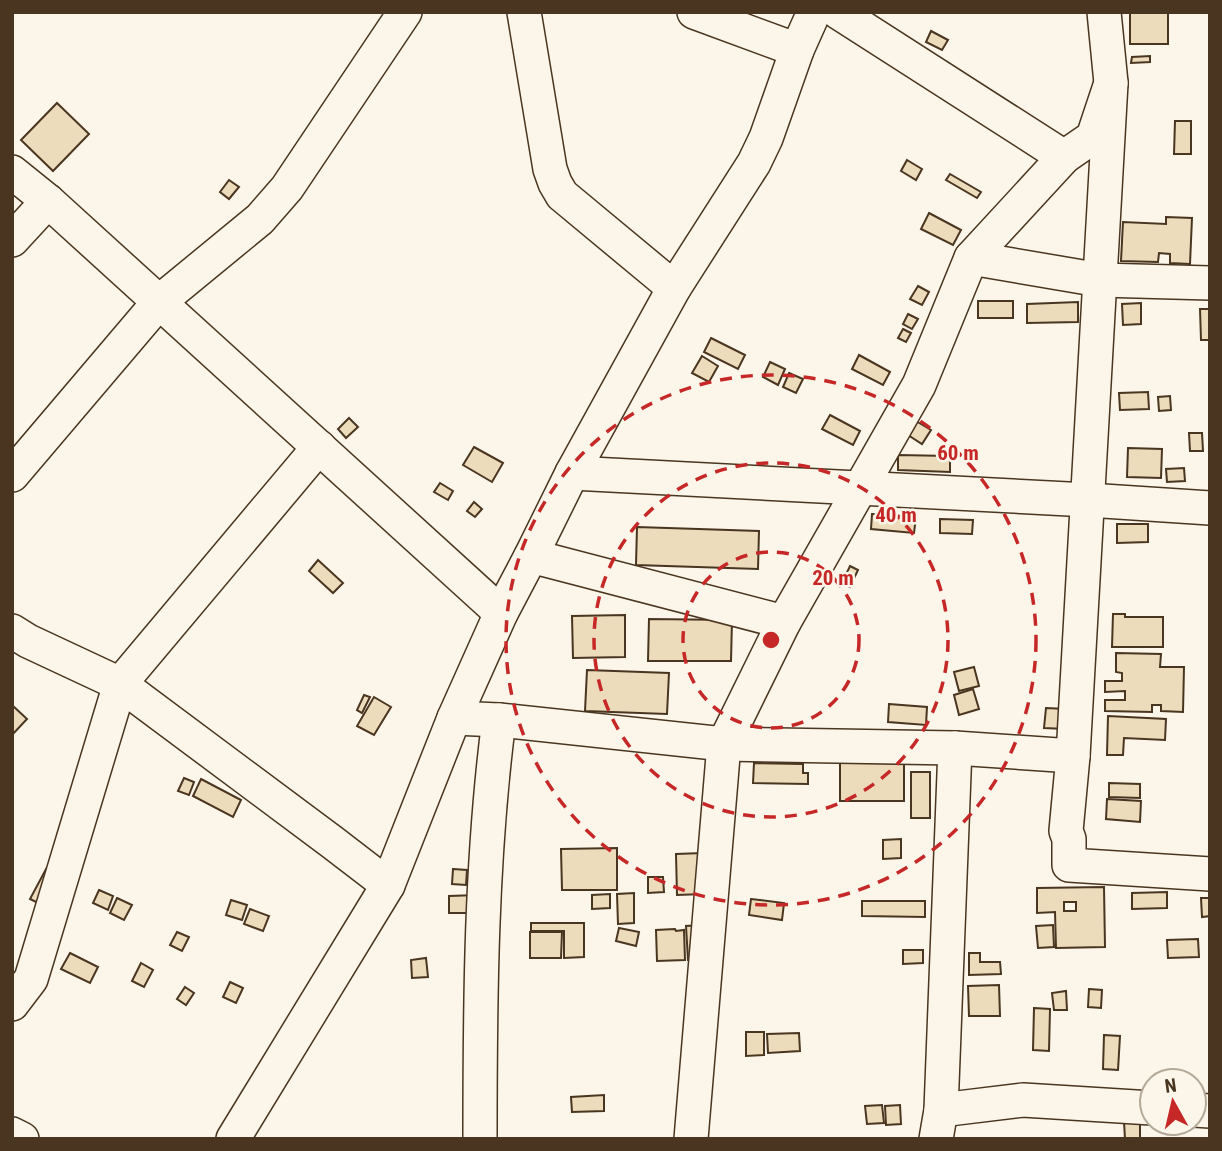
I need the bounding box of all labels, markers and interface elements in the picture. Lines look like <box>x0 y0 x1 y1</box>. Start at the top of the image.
text: 60 m <box>937 441 979 465</box>
text: 40 m <box>875 503 917 527</box>
text: 20 m <box>812 566 854 590</box>
centre of rings <box>759 628 783 652</box>
north arrow <box>1138 1067 1208 1137</box>
text: N <box>1163 1073 1178 1098</box>

